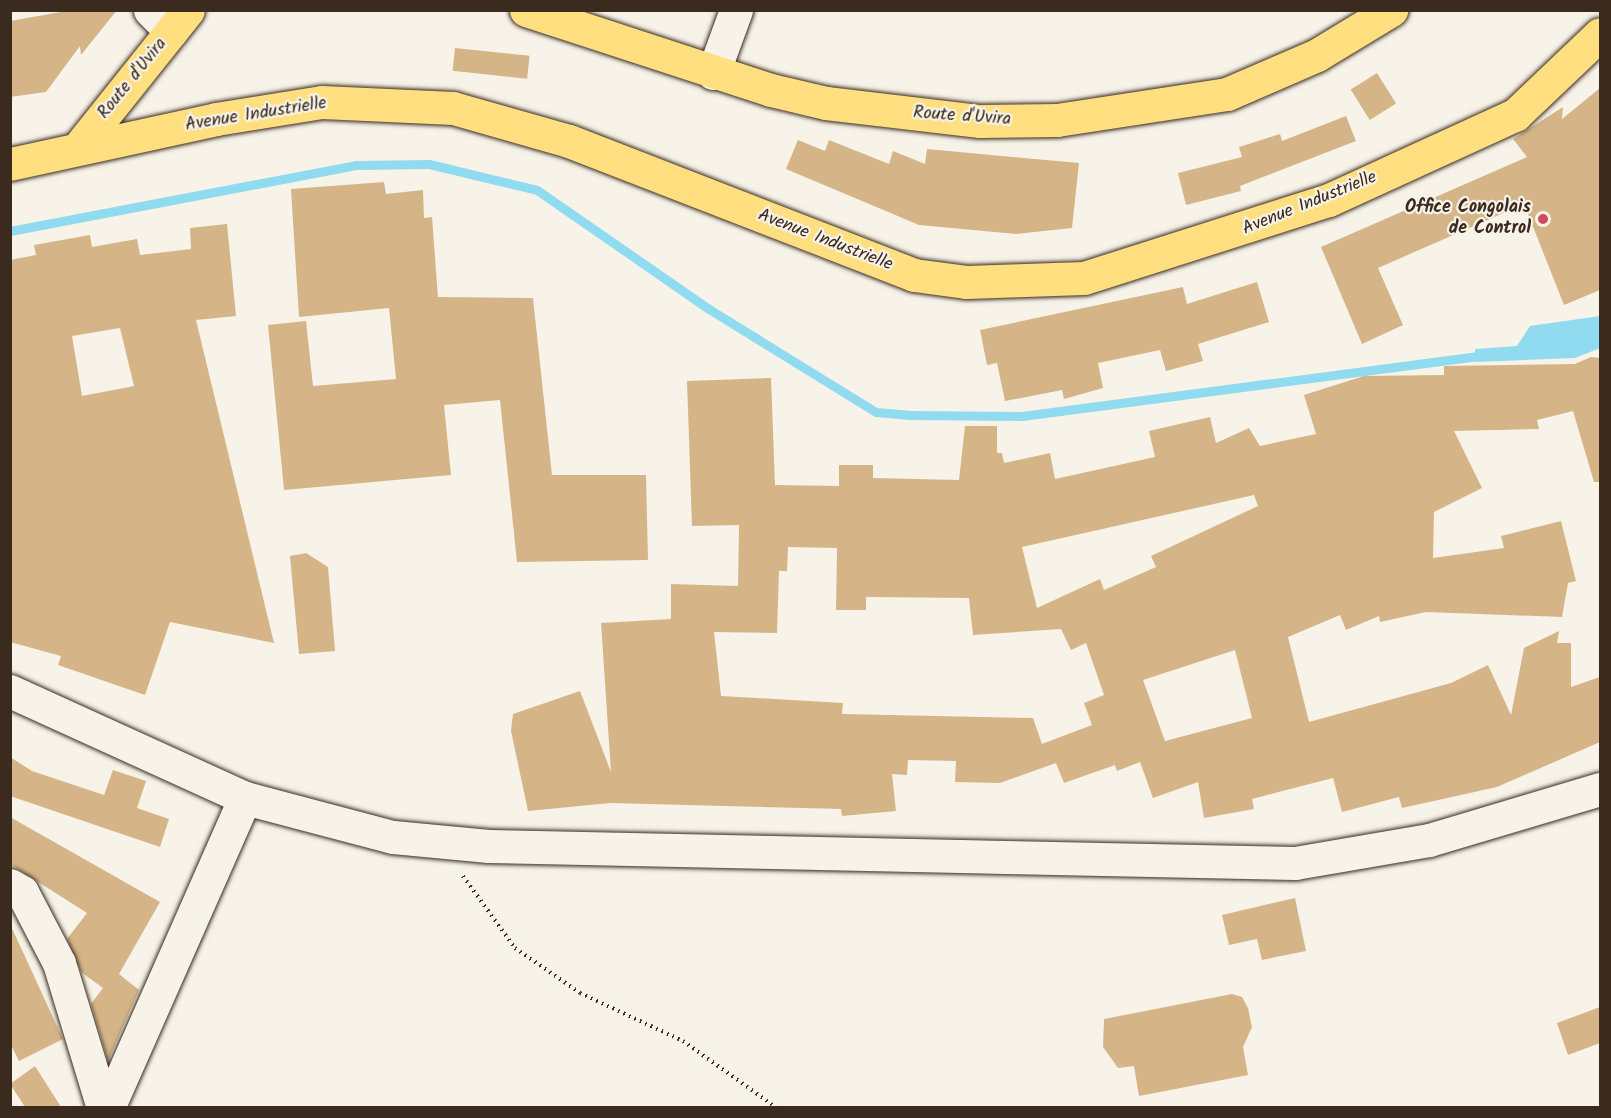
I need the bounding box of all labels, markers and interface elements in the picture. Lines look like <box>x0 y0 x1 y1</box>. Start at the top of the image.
street label: Route d'Uvira <box>94 34 172 124</box>
street label: Avenue Industrielle <box>184 93 328 137</box>
street label: Route d'Uvira <box>912 103 1012 131</box>
street label: Avenue Industrielle <box>1240 167 1380 241</box>
place label: Office Congolais de Control <box>1405 198 1531 240</box>
street label: Avenue Industrielle <box>754 205 896 277</box>
marker: Office Congolais de Control <box>1536 212 1550 226</box>

